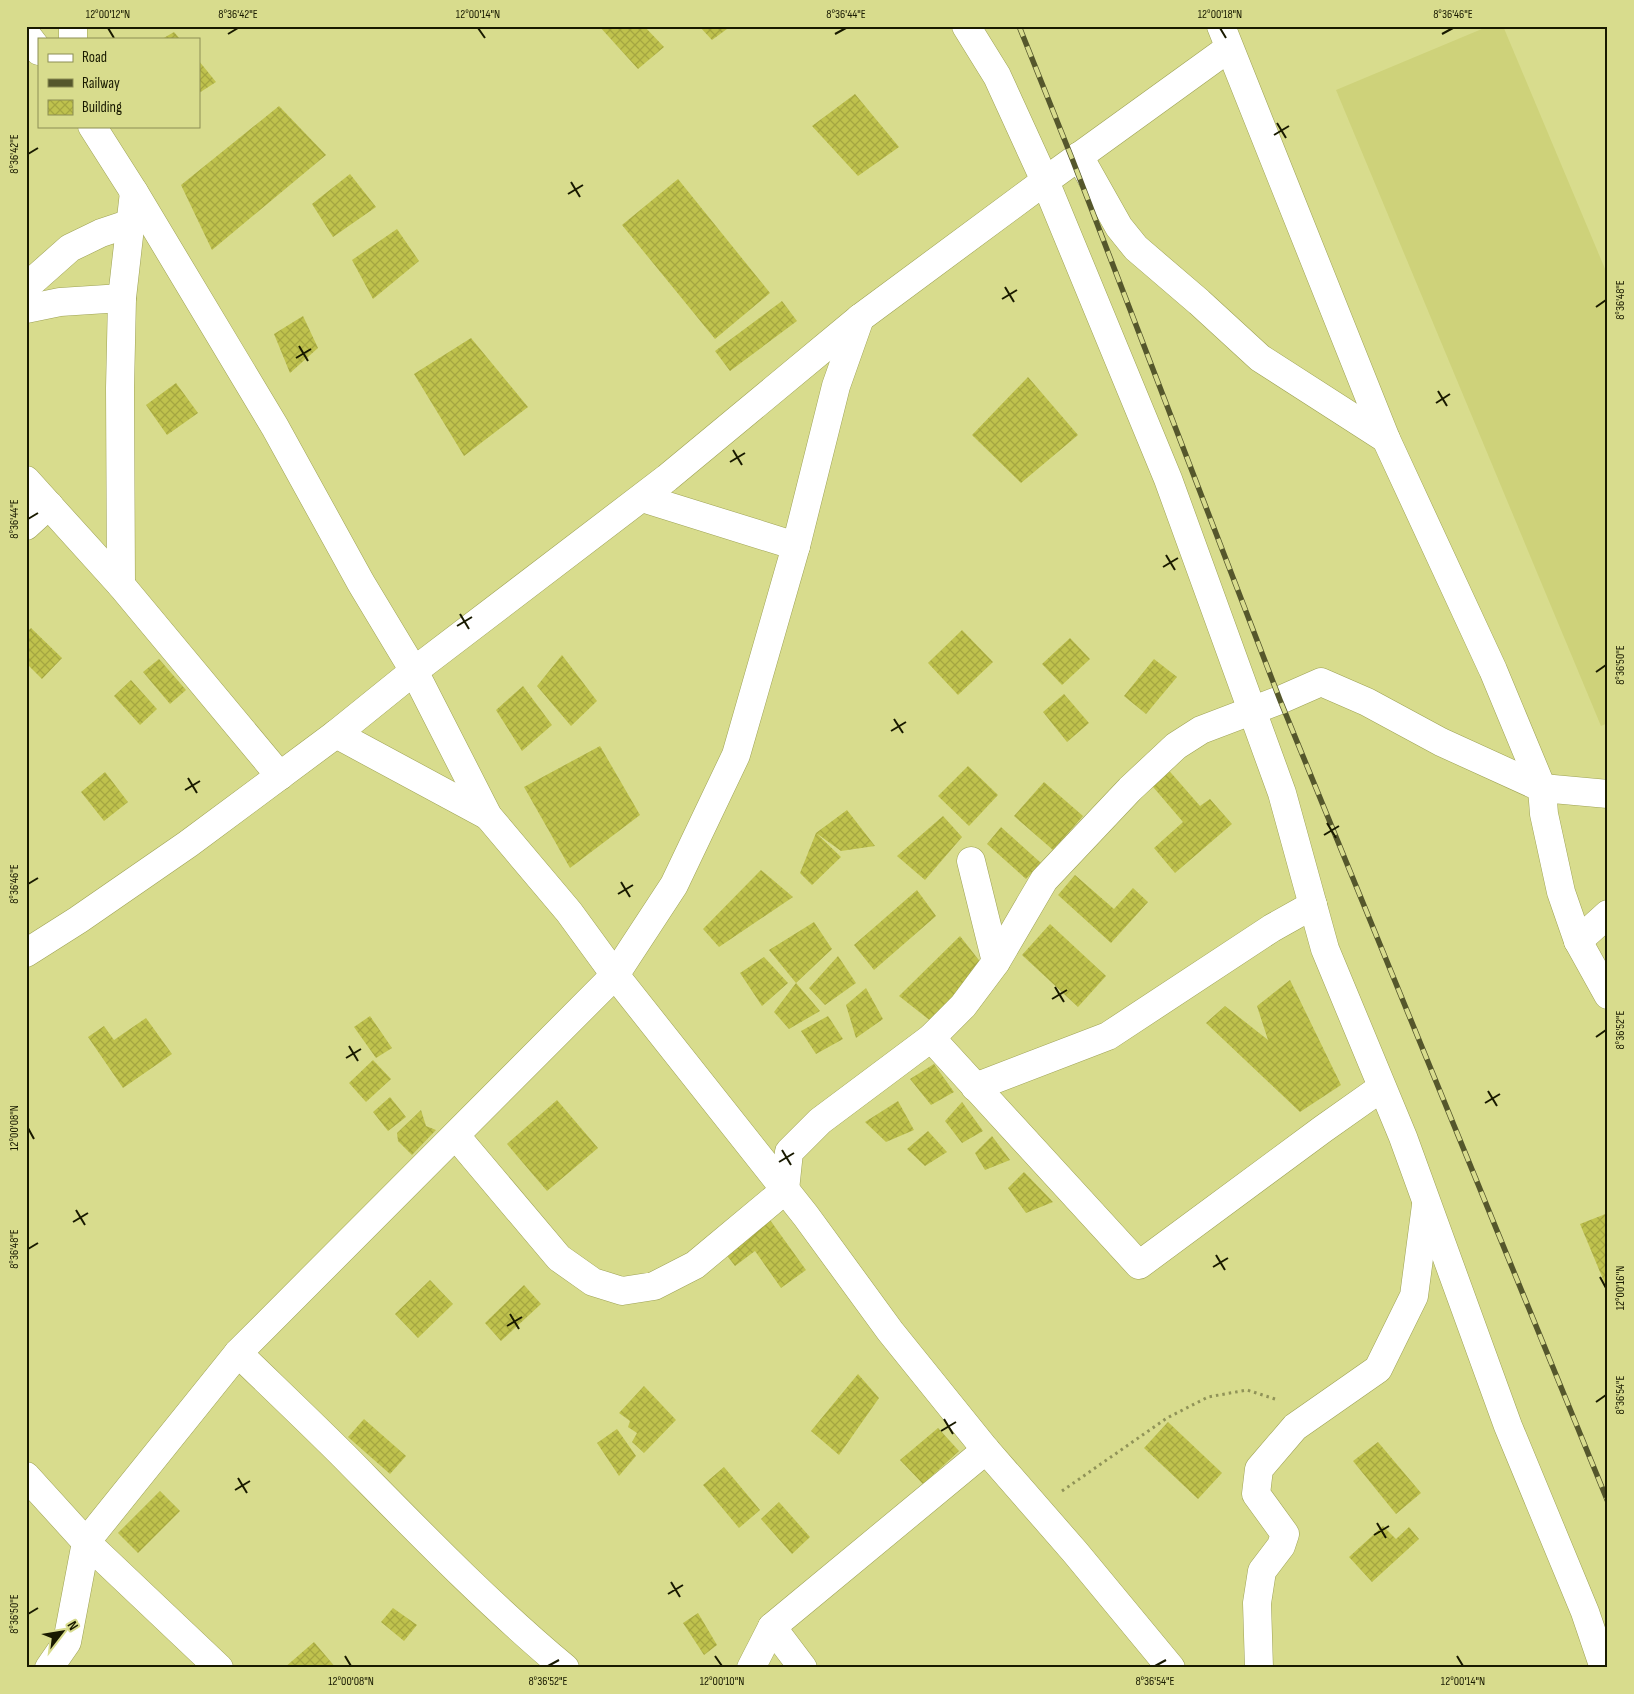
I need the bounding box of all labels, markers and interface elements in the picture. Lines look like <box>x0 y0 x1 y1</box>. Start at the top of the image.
text: 12°00'12"N <box>86 7 130 22</box>
text: 8°36'42"E <box>218 7 258 22</box>
text: 12°00'14"N <box>456 7 500 22</box>
text: 8°36'44"E <box>826 7 866 22</box>
text: 12°00'18"N <box>1198 7 1242 22</box>
text: 8°36'46"E <box>1433 7 1473 22</box>
legend <box>38 38 200 128</box>
text: Road <box>82 48 107 67</box>
text: Railway <box>82 74 120 93</box>
text: Building <box>82 98 122 117</box>
text: 8°36'42"E <box>7 134 22 174</box>
text: 8°36'48"E <box>1613 280 1628 320</box>
text: 8°36'44"E <box>7 499 22 539</box>
text: 8°36'50"E <box>1613 645 1628 685</box>
text: 8°36'46"E <box>7 864 22 904</box>
text: 8°36'52"E <box>1613 1010 1628 1050</box>
text: 12°00'08"N <box>7 1105 22 1151</box>
text: 8°36'48"E <box>7 1229 22 1269</box>
text: 12°00'16"N <box>1613 1266 1628 1310</box>
text: 8°36'54"E <box>1613 1375 1628 1415</box>
text: 8°36'50"E <box>7 1594 22 1634</box>
north arrow <box>38 1606 88 1656</box>
text: N <box>64 1618 82 1633</box>
text: 12°00'08"N <box>328 1674 374 1689</box>
text: 8°36'52"E <box>528 1674 568 1689</box>
text: 12°00'10"N <box>700 1674 744 1689</box>
text: 8°36'54"E <box>1135 1674 1175 1689</box>
text: 12°00'14"N <box>1441 1674 1485 1689</box>

